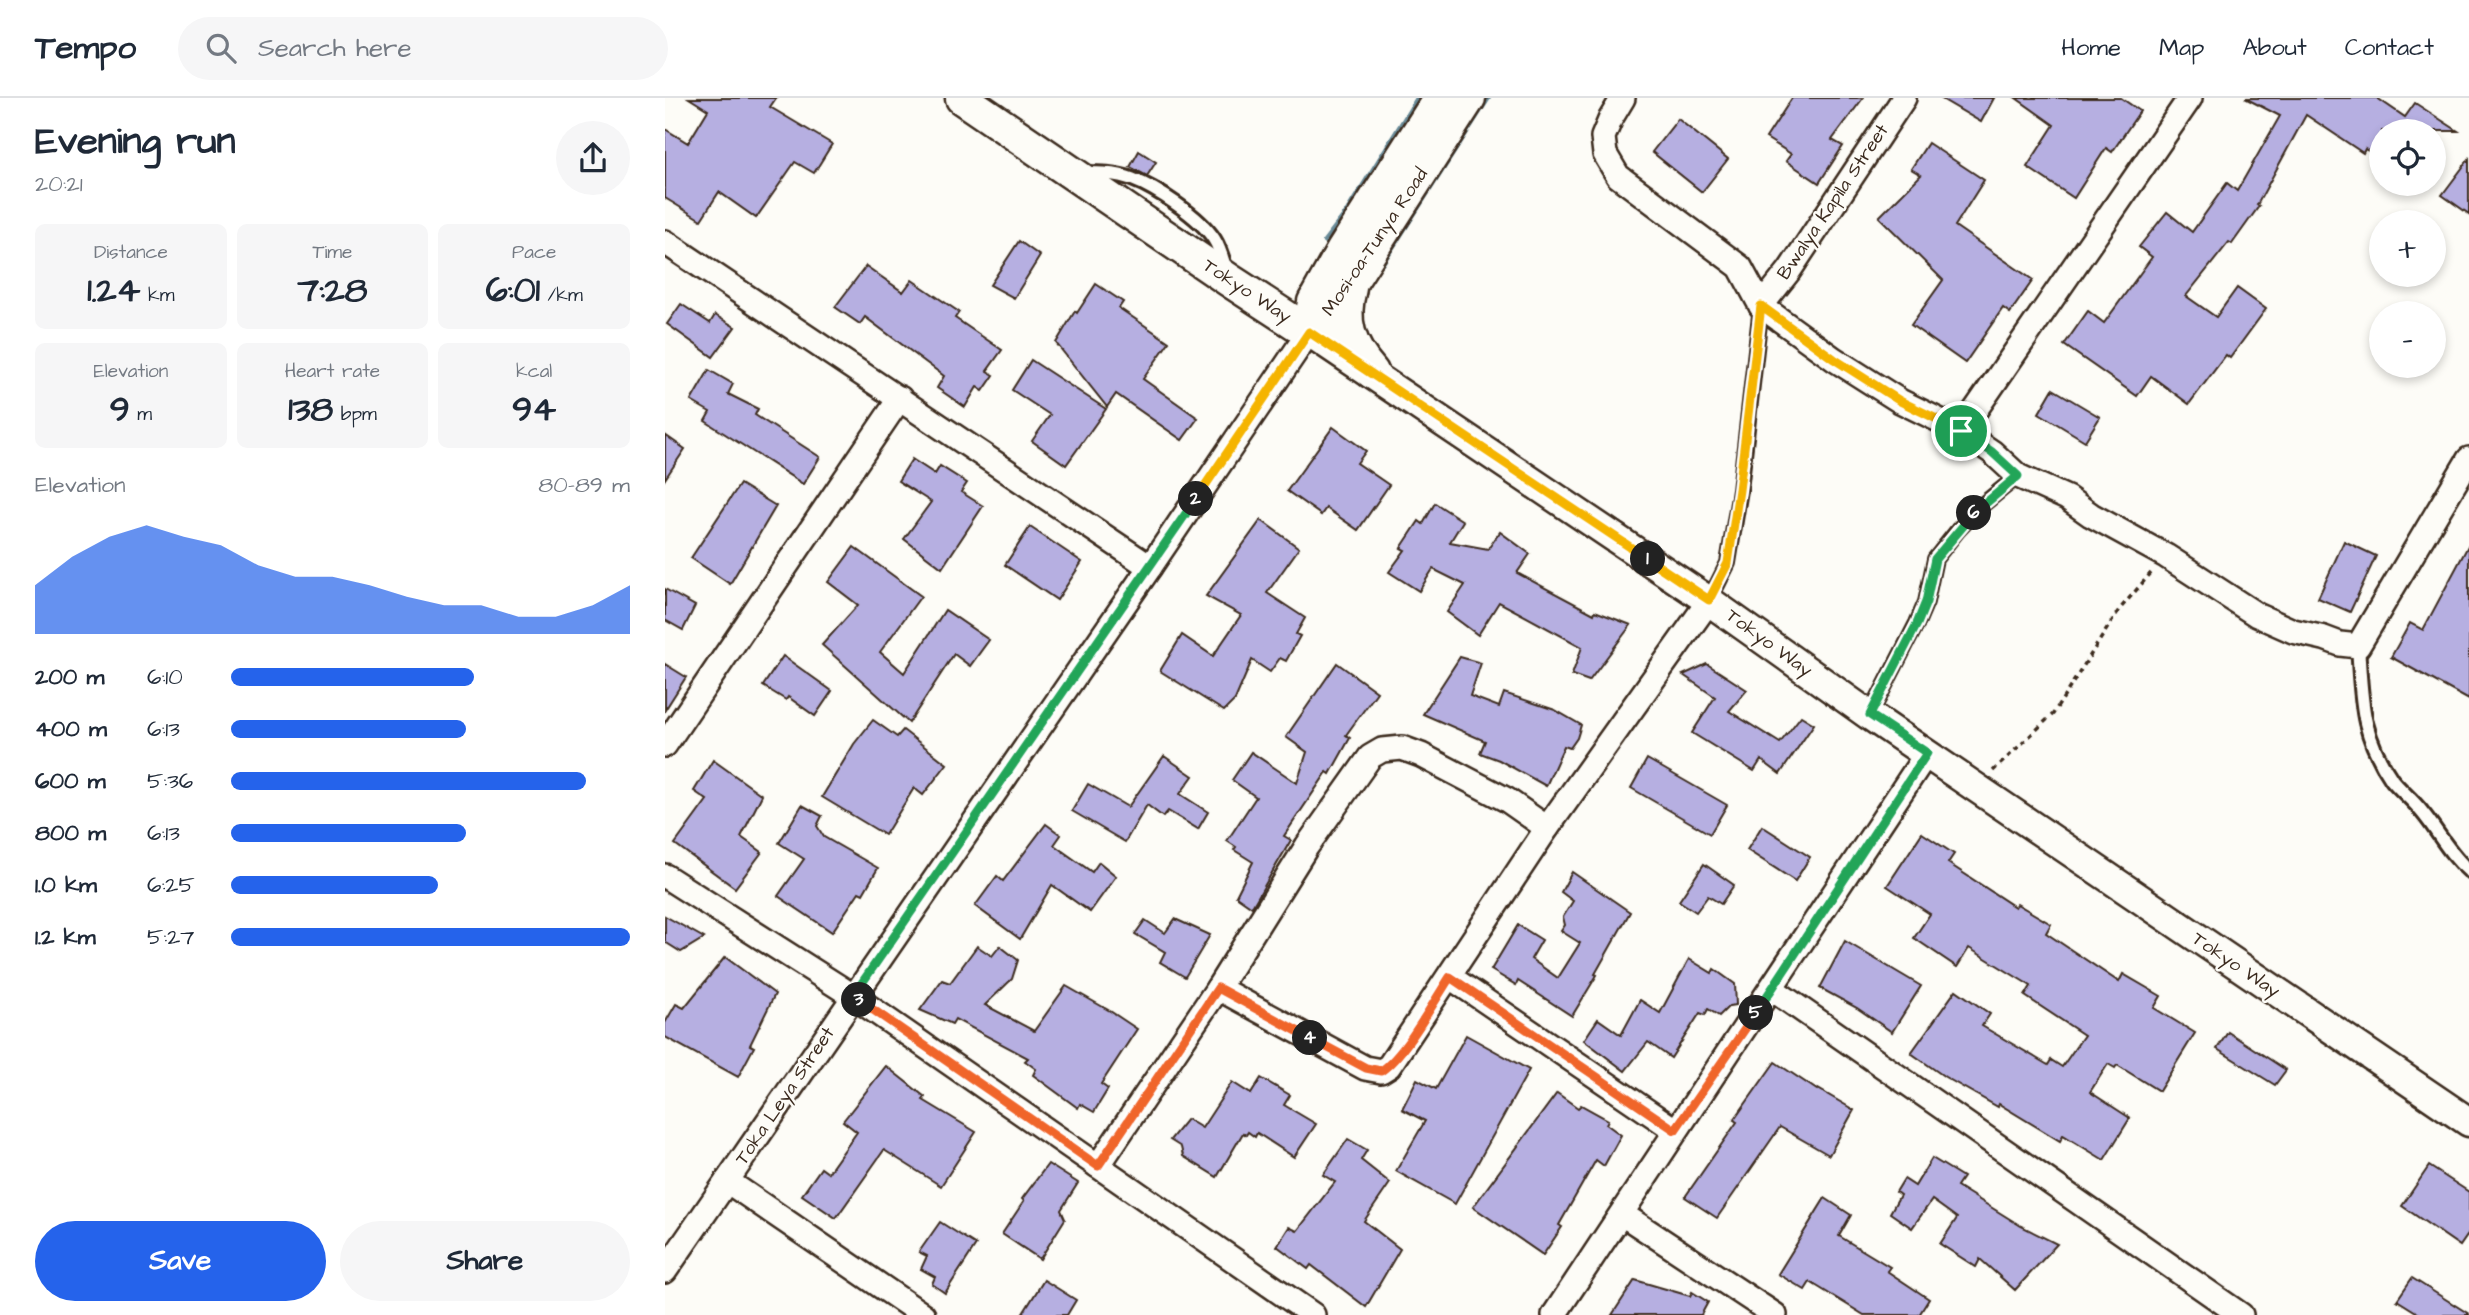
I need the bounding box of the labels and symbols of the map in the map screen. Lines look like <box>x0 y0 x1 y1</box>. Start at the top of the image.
street label: Bwalya Kapila Street <box>1771 118 1896 286</box>
street label: Mosi-oa-Tunya Road <box>1315 162 1436 322</box>
street label: Tokyo Way <box>1197 252 1297 331</box>
pin <box>1931 401 1991 461</box>
pin: 2 <box>1179 482 1213 516</box>
pin: 6 <box>1957 496 1991 530</box>
pin: 1 <box>1630 542 1665 576</box>
street label: Tokyo Way <box>1720 602 1818 685</box>
street label: Tokyo Way <box>2186 926 2286 1006</box>
pin: 3 <box>841 982 877 1018</box>
pin: 5 <box>1739 996 1773 1030</box>
pin: 4 <box>1293 1020 1327 1056</box>
street label: Toka Leya Street <box>729 1021 842 1171</box>

